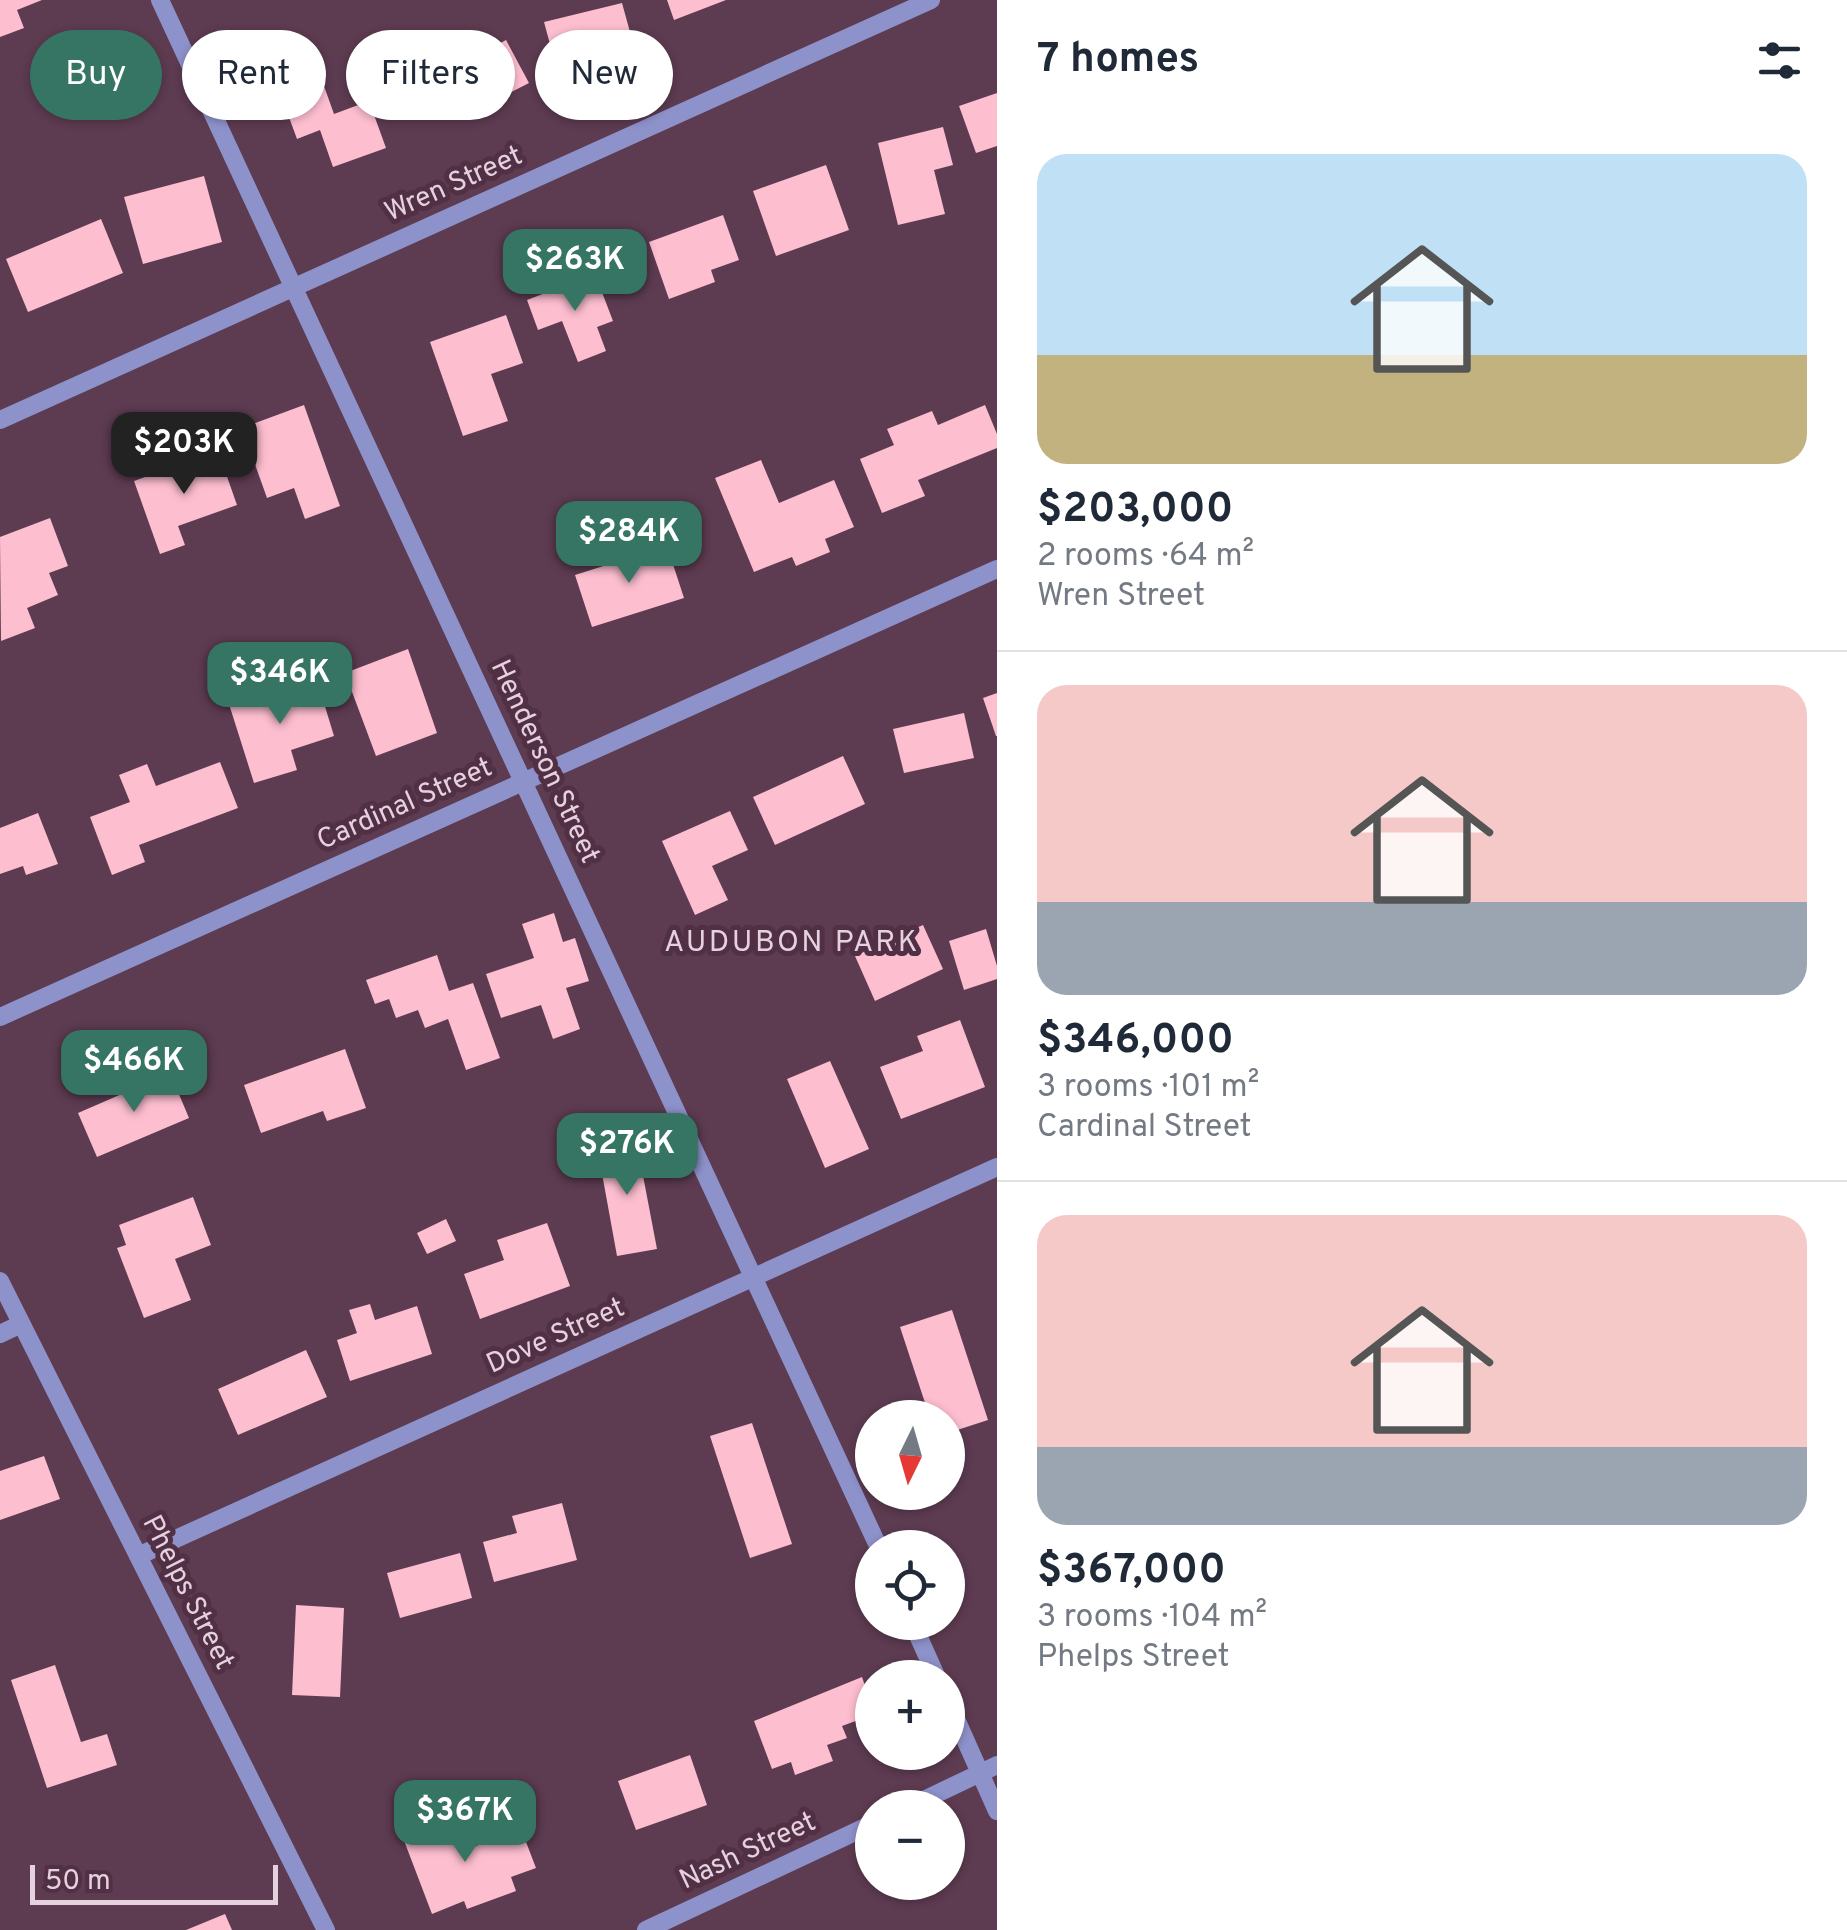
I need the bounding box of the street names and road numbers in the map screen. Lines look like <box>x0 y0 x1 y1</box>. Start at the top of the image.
street label: Wren Street <box>380 139 528 231</box>
street label: Henderson Street <box>481 654 607 870</box>
street label: Cardinal Street <box>312 750 498 860</box>
street label: Dove Street <box>481 1291 631 1383</box>
street label: Phelps Street <box>133 1510 241 1676</box>
street label: Nash Street <box>674 1805 822 1899</box>

